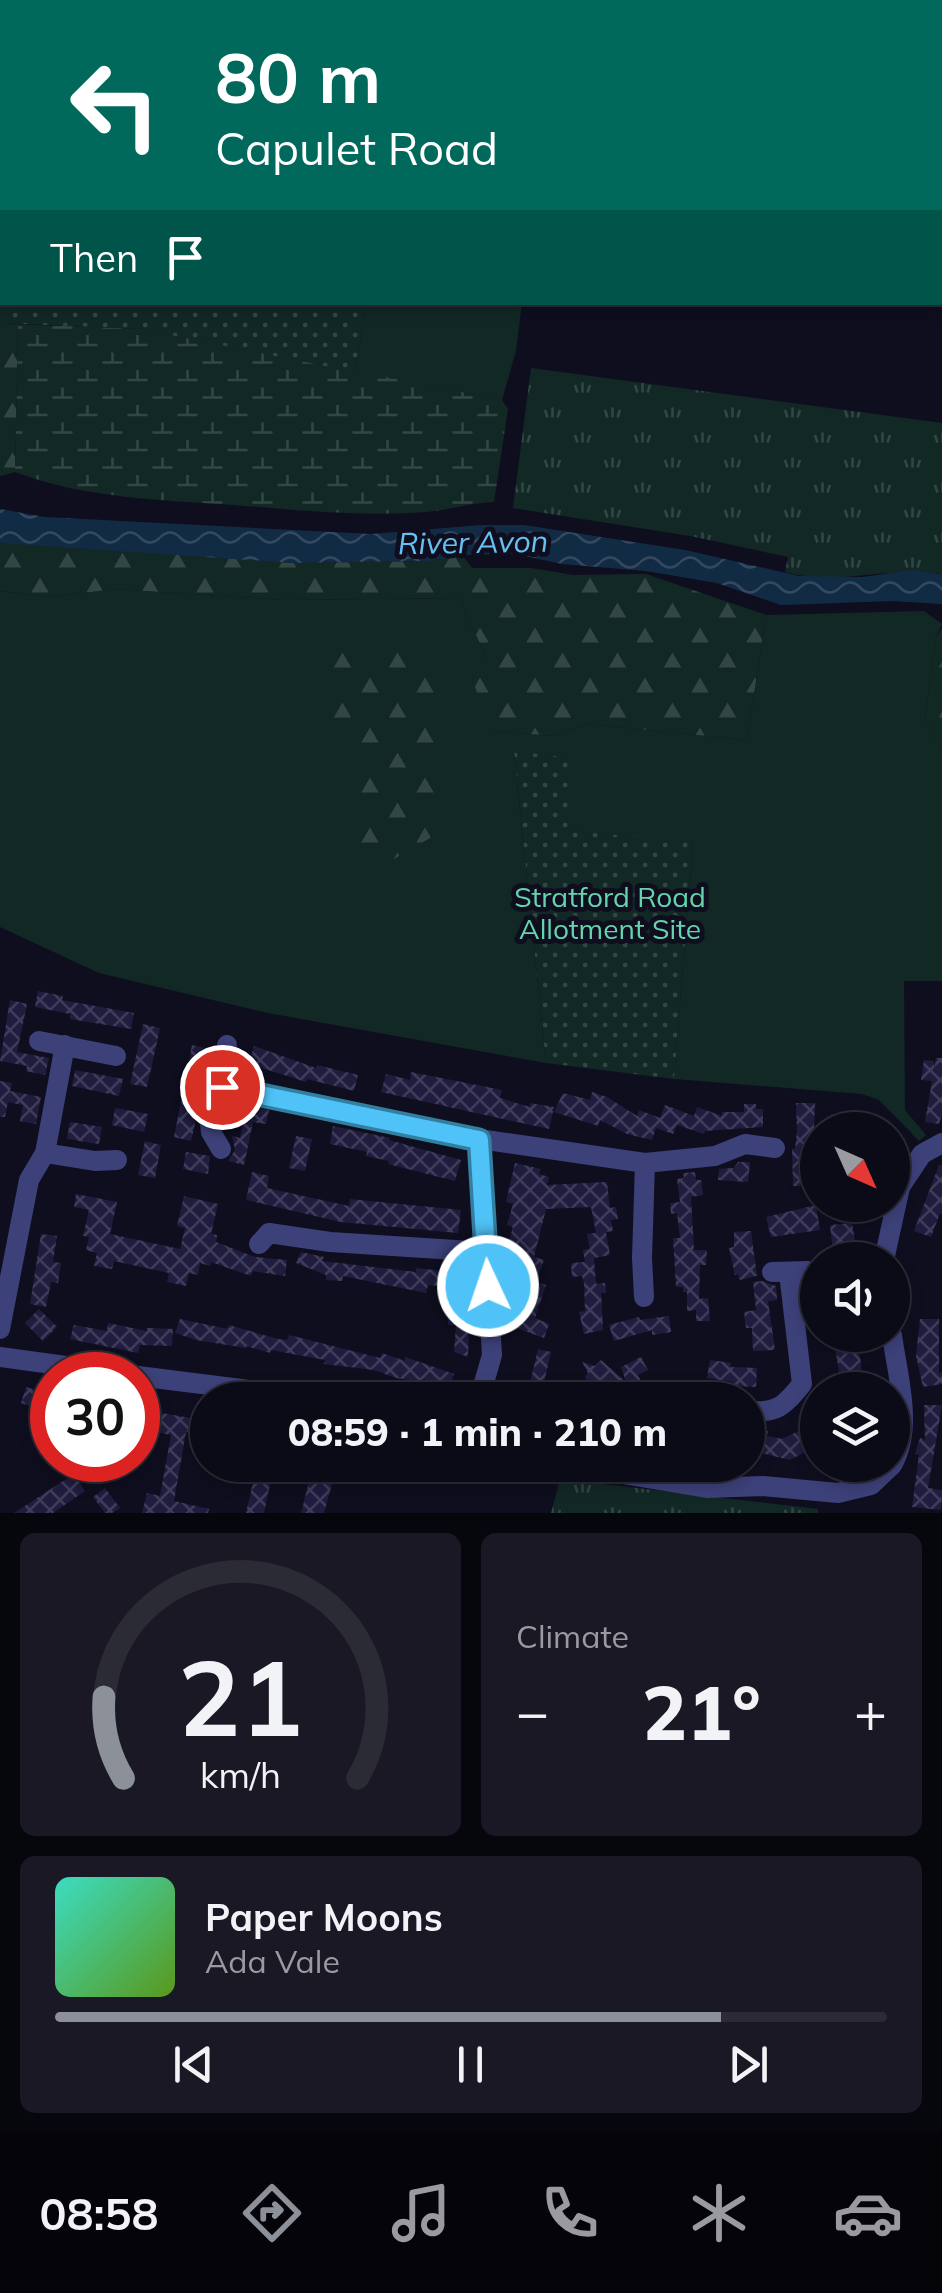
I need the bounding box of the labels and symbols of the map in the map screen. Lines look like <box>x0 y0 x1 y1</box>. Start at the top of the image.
water label: River Avon <box>397 522 548 562</box>
park label: Stratford Road Allotment Site <box>514 879 706 946</box>
pin <box>180 1045 265 1130</box>
north arrow <box>800 1112 910 1222</box>
position arrow <box>436 1234 540 1338</box>
speed limit sign: 30 <box>30 1352 160 1482</box>

